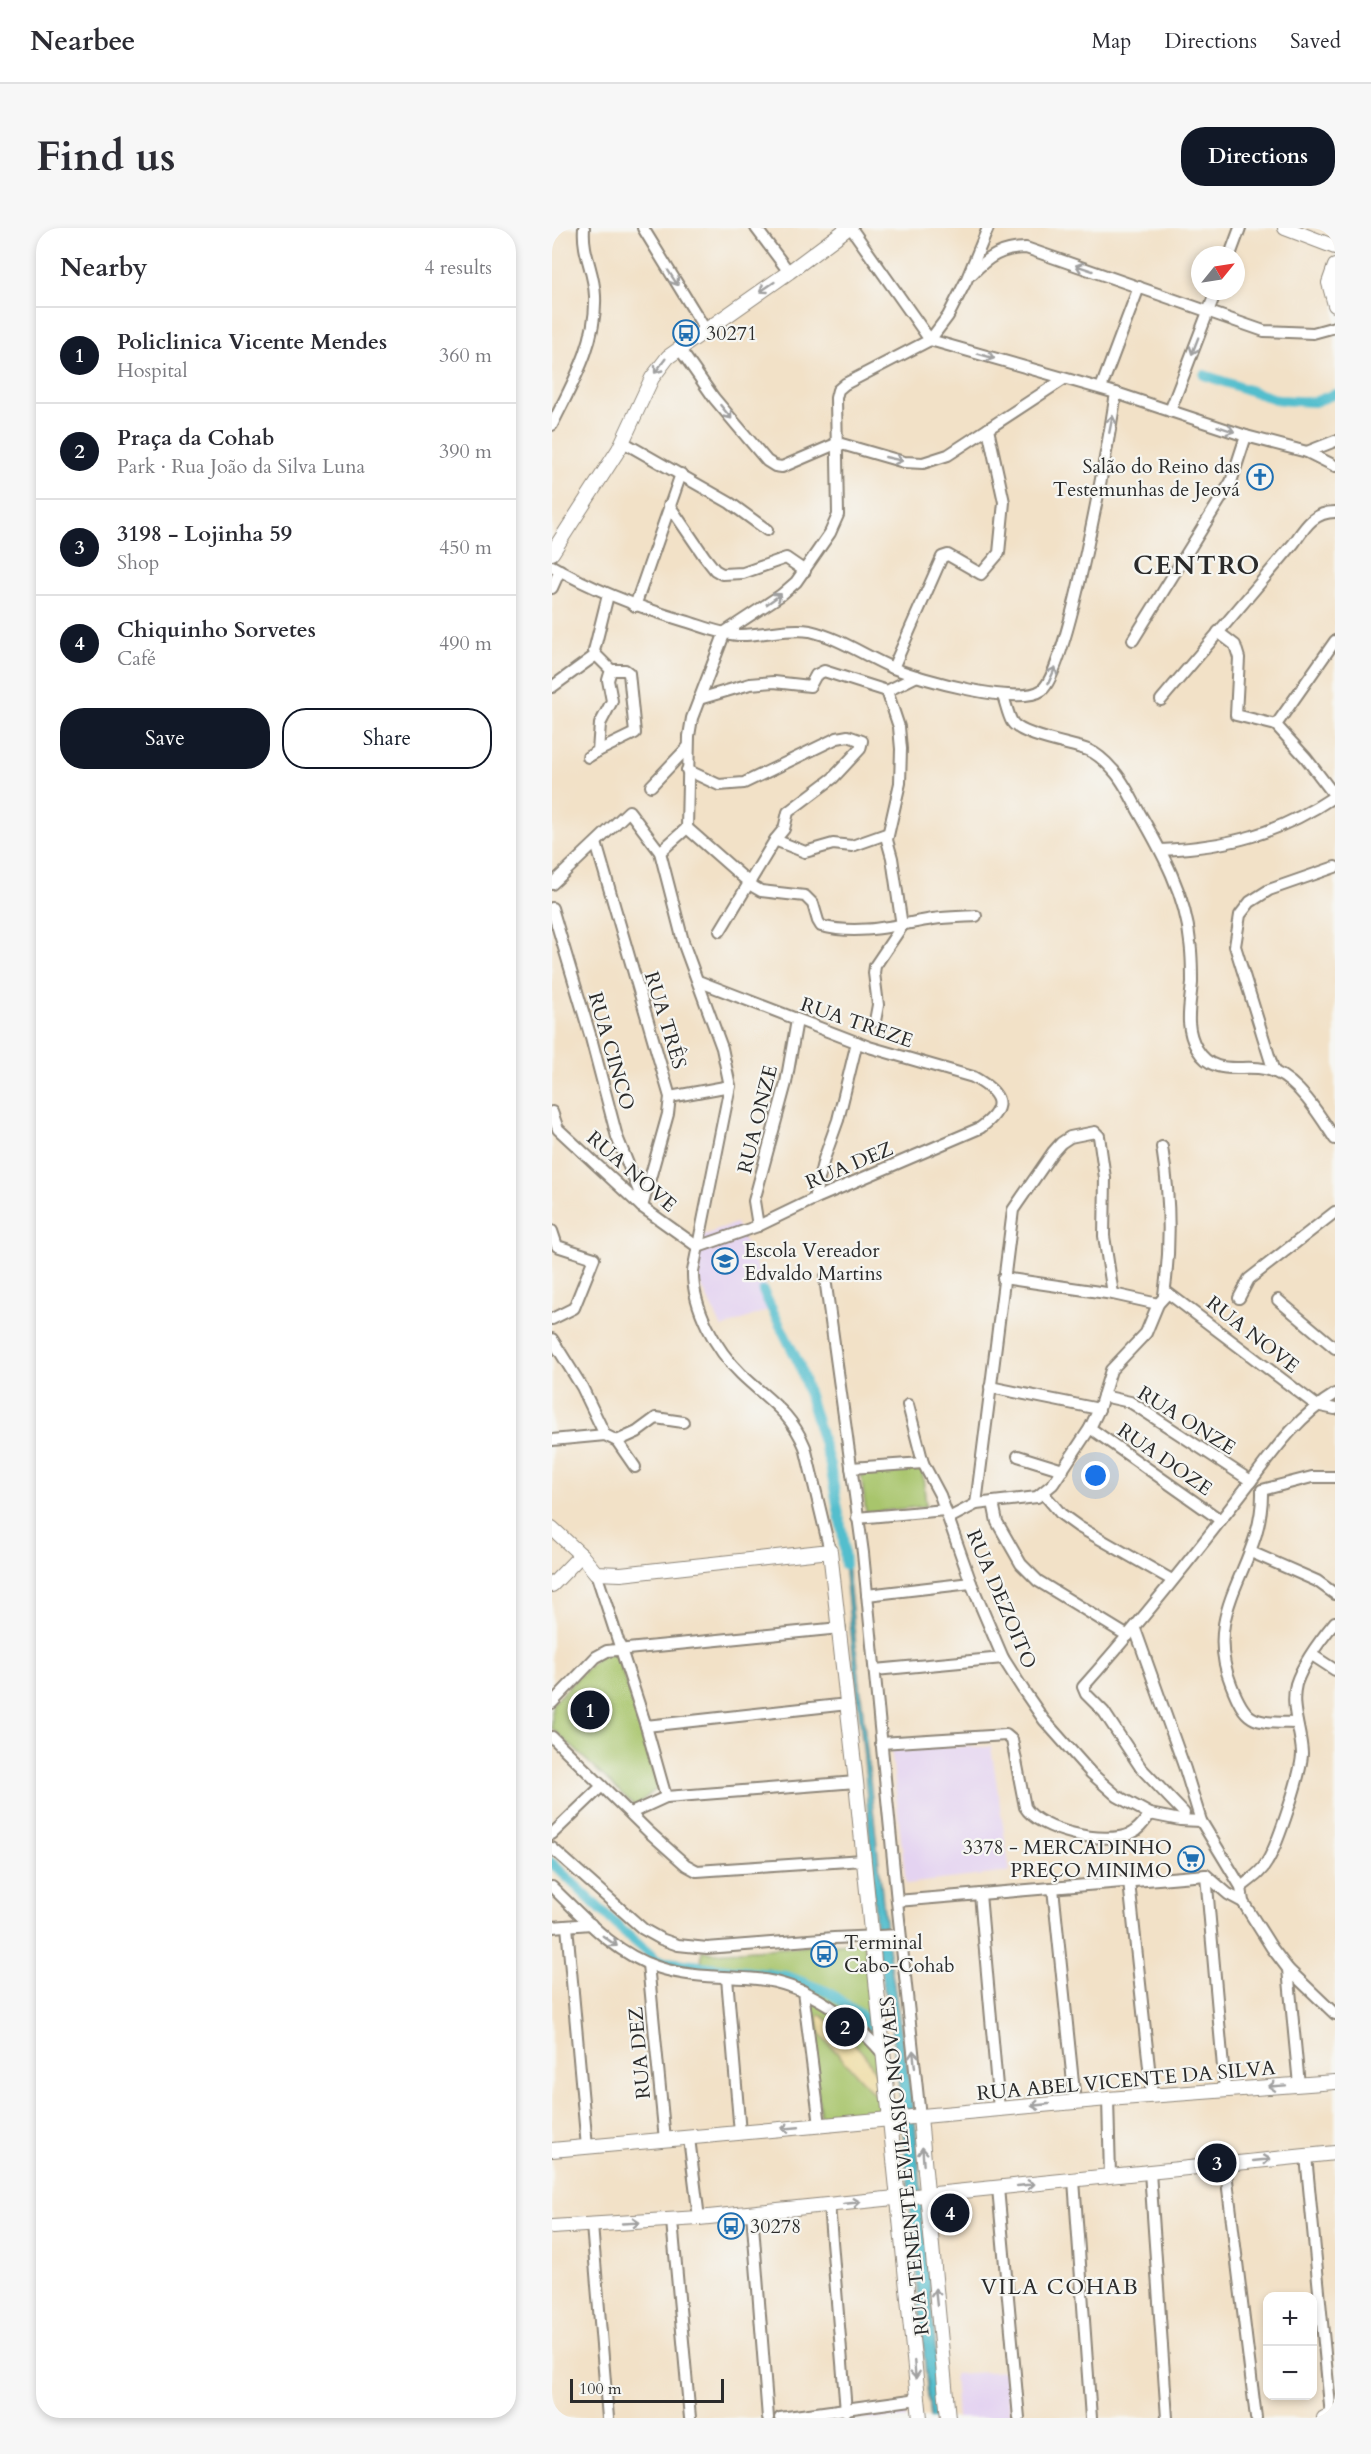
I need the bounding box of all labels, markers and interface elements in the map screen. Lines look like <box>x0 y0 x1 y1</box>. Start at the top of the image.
text: Nearbee <box>30 22 135 60</box>
text: Map <box>1091 27 1131 56</box>
text: Directions <box>1164 27 1257 56</box>
text: Saved <box>1290 27 1341 56</box>
button: Directions <box>1181 127 1335 186</box>
text: Find us <box>36 128 176 185</box>
north arrow <box>1191 246 1245 300</box>
text: Nearby <box>60 250 148 285</box>
text: 4 results <box>424 254 492 281</box>
one-way arrow <box>1075 262 1094 273</box>
one-way arrow <box>667 269 679 286</box>
one-way arrow <box>759 281 775 293</box>
bus stop icon: 30271 <box>671 318 701 348</box>
place label: 30271 <box>706 320 757 347</box>
text: Policlinica Vicente Mendes <box>117 327 387 357</box>
one-way arrow <box>1188 336 1199 354</box>
text: 1 <box>74 342 85 369</box>
text: 360 m <box>439 342 492 369</box>
one-way arrow <box>976 351 995 362</box>
text: Hospital <box>117 357 188 384</box>
one-way arrow <box>654 358 667 374</box>
one-way arrow <box>719 404 732 420</box>
one-way arrow <box>1106 415 1117 434</box>
text: Praça da Cohab <box>117 423 275 453</box>
one-way arrow <box>1216 424 1235 435</box>
text: 2 <box>74 438 85 465</box>
text: 390 m <box>439 438 492 465</box>
text: Park · Rua João da Silva Luna <box>117 453 365 480</box>
place label: Salão do Reino das Testemunhas de Jeová <box>1053 453 1240 503</box>
one-way arrow <box>884 454 903 466</box>
church icon: Salão do Reino das Testemunhas de Jeová <box>1245 462 1275 492</box>
text: 3198 - Lojinha 59 <box>117 519 292 549</box>
text: 3 <box>74 534 85 561</box>
text: 450 m <box>439 534 492 561</box>
district label: CENTRO <box>1133 548 1261 583</box>
text: Shop <box>117 549 159 576</box>
one-way arrow <box>765 593 782 606</box>
text: Chiquinho Sorvetes <box>117 615 316 645</box>
text: 4 <box>74 630 85 657</box>
text: 490 m <box>439 630 492 657</box>
text: Café <box>117 645 156 672</box>
one-way arrow <box>1046 666 1058 684</box>
button: Save <box>60 708 270 769</box>
button: Share <box>282 708 492 769</box>
street label: RUA TRÊS <box>638 968 693 1072</box>
street label: RUA CINCO <box>582 989 641 1113</box>
street label: RUA TREZE <box>797 991 917 1054</box>
street label: RUA ONZE <box>731 1062 784 1176</box>
street label: RUA NOVE <box>581 1125 682 1218</box>
street label: RUA DEZ <box>801 1135 897 1196</box>
place label: Escola Vereador Edvaldo Martins <box>744 1237 882 1287</box>
school or university icon: Escola Vereador Edvaldo Martins <box>710 1246 740 1276</box>
street label: RUA NOVE <box>1201 1290 1305 1379</box>
street label: RUA ONZE <box>1133 1380 1241 1461</box>
street label: RUA DOZE <box>1112 1417 1217 1502</box>
your location <box>1081 1461 1110 1490</box>
street label: RUA DEZOITO <box>960 1525 1043 1673</box>
pin: 1 <box>570 1688 609 1732</box>
place label: 3378 - MERCADINHO PREÇO MINIMO <box>963 1834 1172 1884</box>
supermarket icon: 3378 - MERCADINHO PREÇO MINIMO <box>1176 1844 1206 1874</box>
place label: Terminal Cabo-Cohab <box>844 1929 955 1979</box>
one-way arrow <box>602 1934 618 1947</box>
bus stop icon: Terminal Cabo-Cohab <box>809 1939 839 1969</box>
street label: RUA TENENTE EVILASIO NOVAES <box>873 1995 936 2337</box>
pin: 2 <box>826 2004 864 2050</box>
street label: RUA DEZ <box>622 2006 657 2100</box>
one-way arrow <box>908 2050 919 2069</box>
street label: RUA ABEL VICENTE DA SILVA <box>976 2054 1277 2107</box>
one-way arrow <box>1267 2081 1287 2092</box>
one-way arrow <box>1031 2100 1051 2111</box>
one-way arrow <box>781 2123 801 2134</box>
pin: 3 <box>1198 2140 1236 2186</box>
one-way arrow <box>917 2147 928 2167</box>
one-way arrow <box>1251 2154 1271 2165</box>
one-way arrow <box>1016 2179 1036 2190</box>
pin: 4 <box>930 2190 970 2236</box>
one-way arrow <box>842 2197 862 2208</box>
bus stop icon: 30278 <box>716 2211 746 2241</box>
place label: 30278 <box>750 2213 801 2240</box>
one-way arrow <box>621 2217 641 2228</box>
district label: VILA COHAB <box>981 2272 1139 2302</box>
one-way arrow <box>930 2288 941 2308</box>
map controls <box>1263 2292 1317 2400</box>
button: + <box>1263 2292 1317 2346</box>
button: − <box>1263 2346 1317 2400</box>
one-way arrow <box>910 2360 921 2380</box>
scale bar <box>570 2376 724 2404</box>
text: 100 m <box>579 2378 621 2400</box>

